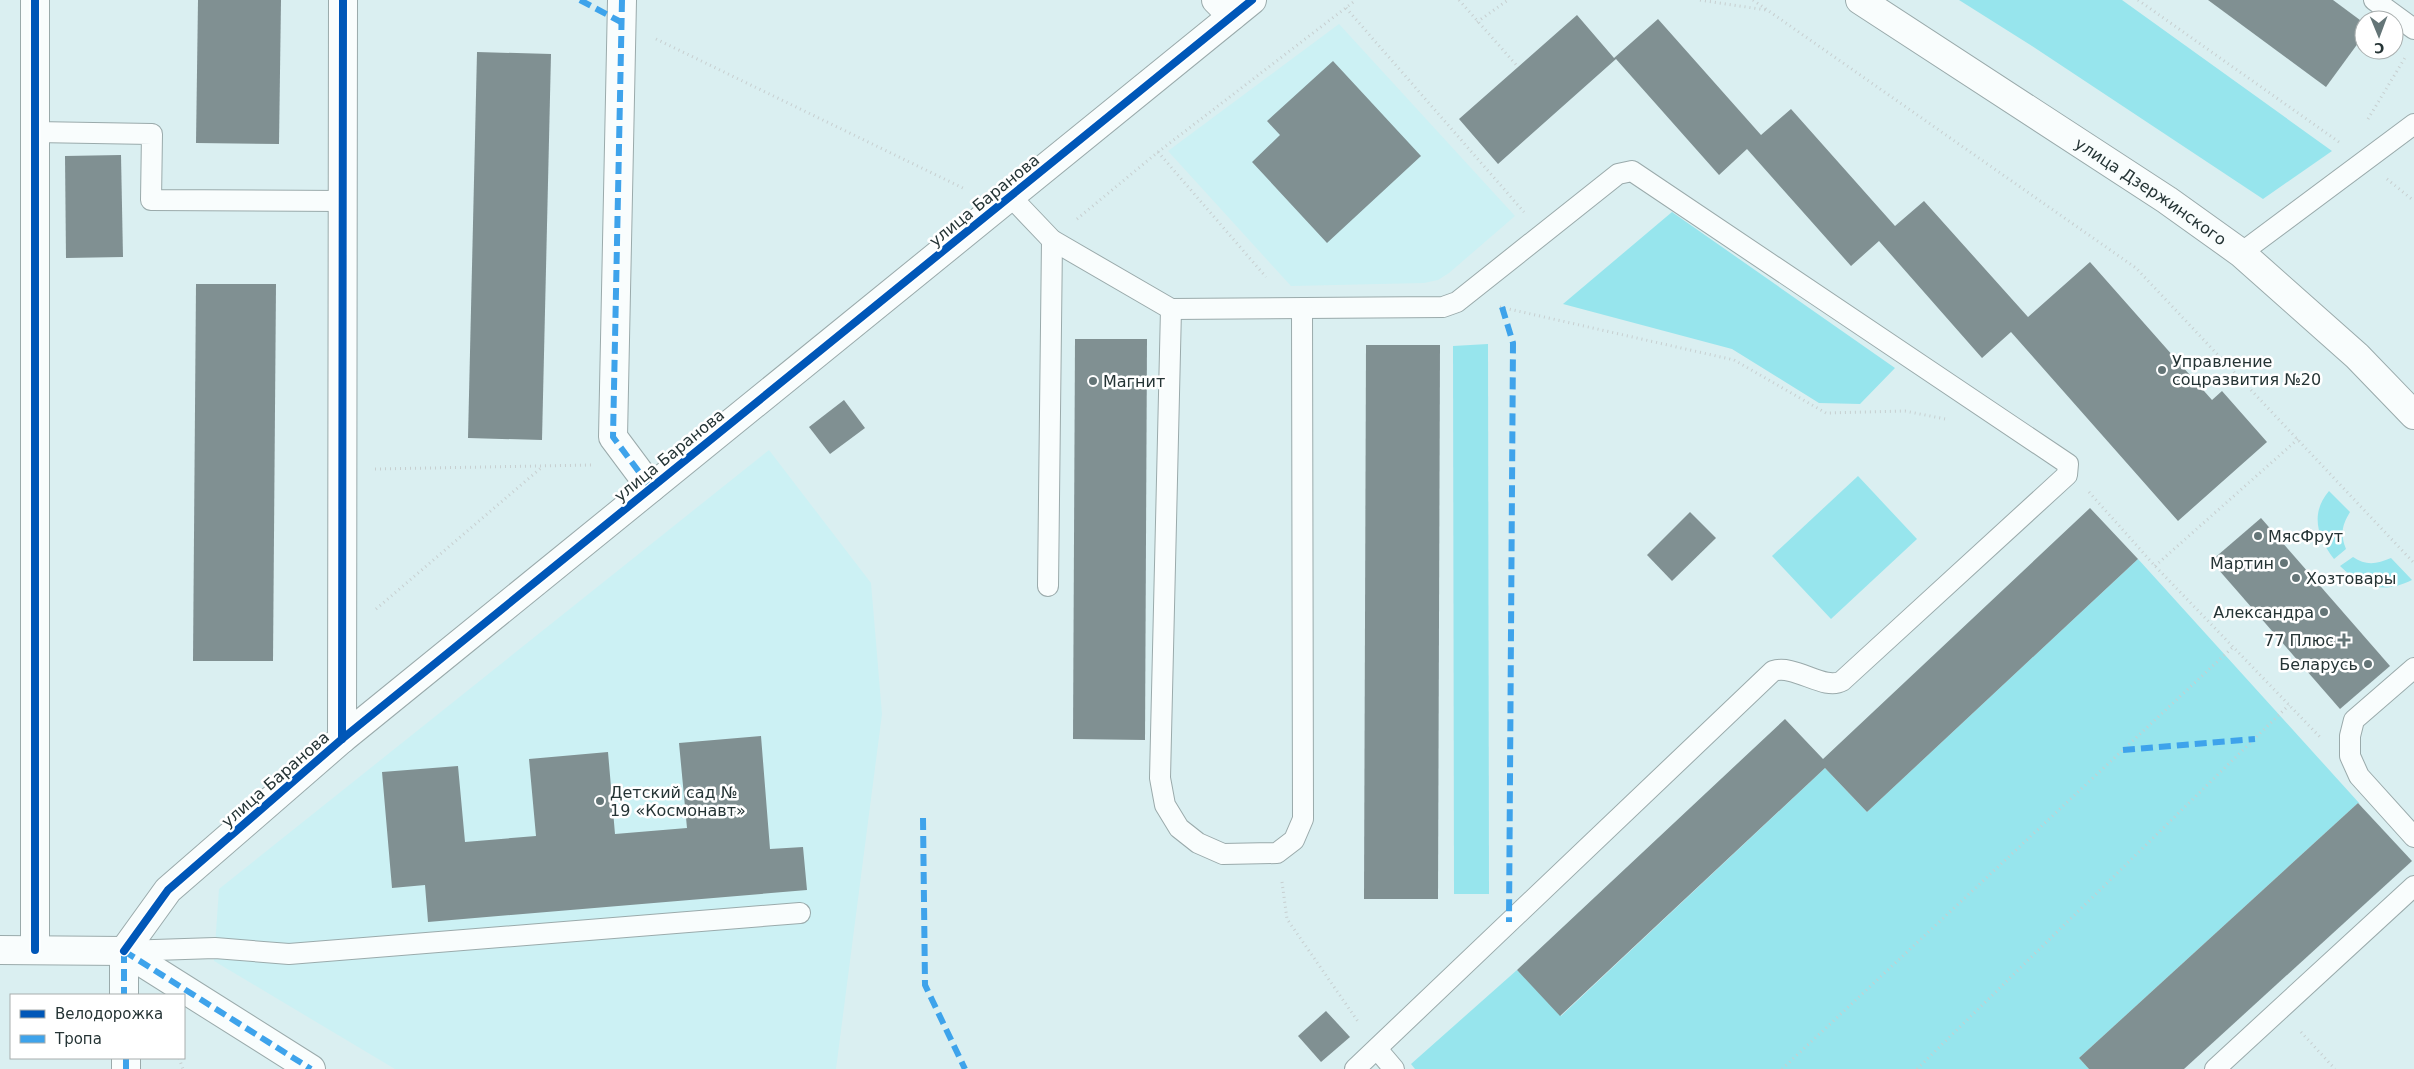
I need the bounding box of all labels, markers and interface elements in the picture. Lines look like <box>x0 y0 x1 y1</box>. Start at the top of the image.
north arrow <box>2354 10 2404 60</box>
text: С <box>2374 40 2385 56</box>
street label: улица Дзержинского <box>2071 134 2230 249</box>
street label: улица Баранова <box>925 150 1043 251</box>
place label: Управление соцразвития №20 <box>2172 352 2321 389</box>
marker: Управление соцразвития №20 <box>2156 364 2168 376</box>
place label: Магнит <box>1103 372 1165 391</box>
marker: Магнит <box>1087 375 1099 387</box>
street label: улица Баранова <box>610 405 728 506</box>
place label: МясФрут <box>2268 527 2343 546</box>
marker: МясФрут <box>2252 530 2264 542</box>
place label: Мартин <box>2210 554 2274 573</box>
marker: Мартин <box>2278 557 2290 569</box>
place label: Хозтовары <box>2306 569 2396 588</box>
marker: Хозтовары <box>2290 572 2302 584</box>
place label: Александра <box>2213 603 2314 622</box>
marker: Александра <box>2318 606 2330 618</box>
place label: 77 Плюс <box>2264 631 2334 650</box>
marker: 77 Плюс <box>2338 634 2350 646</box>
place label: Беларусь <box>2279 655 2358 674</box>
marker: Беларусь <box>2362 658 2374 670</box>
street label: улица Баранова <box>218 728 333 831</box>
place label: Детский сад № 19 «Космонавт» <box>610 783 746 820</box>
marker: Детский сад № 19 «Космонавт» <box>594 795 606 807</box>
legend <box>10 994 185 1059</box>
text: Велодорожка <box>55 1005 163 1023</box>
text: Тропа <box>54 1030 102 1048</box>

